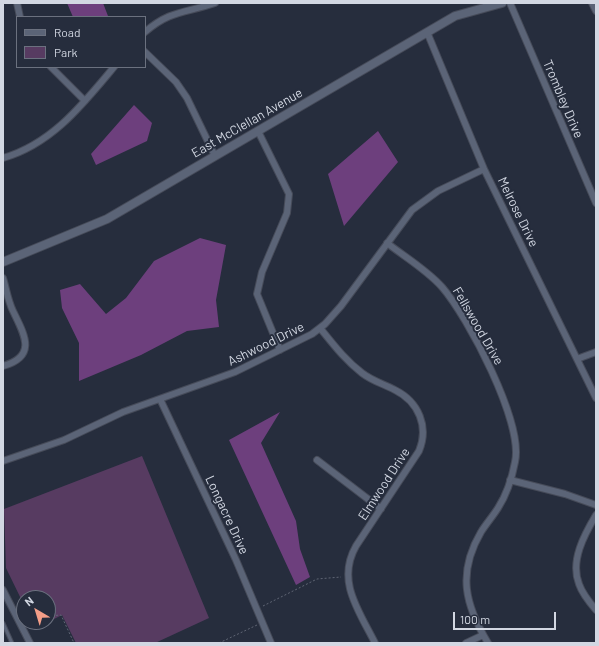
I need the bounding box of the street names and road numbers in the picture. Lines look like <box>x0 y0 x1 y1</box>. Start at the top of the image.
street label: Trombley Drive <box>539 57 587 141</box>
street label: East McClellan Avenue <box>189 85 305 161</box>
street label: Melrose Drive <box>494 175 542 249</box>
street label: Fellswood Drive <box>449 284 507 368</box>
street label: Ashwood Drive <box>225 319 307 369</box>
street label: Elmwood Drive <box>355 445 413 523</box>
street label: Longacre Drive <box>202 473 252 557</box>

